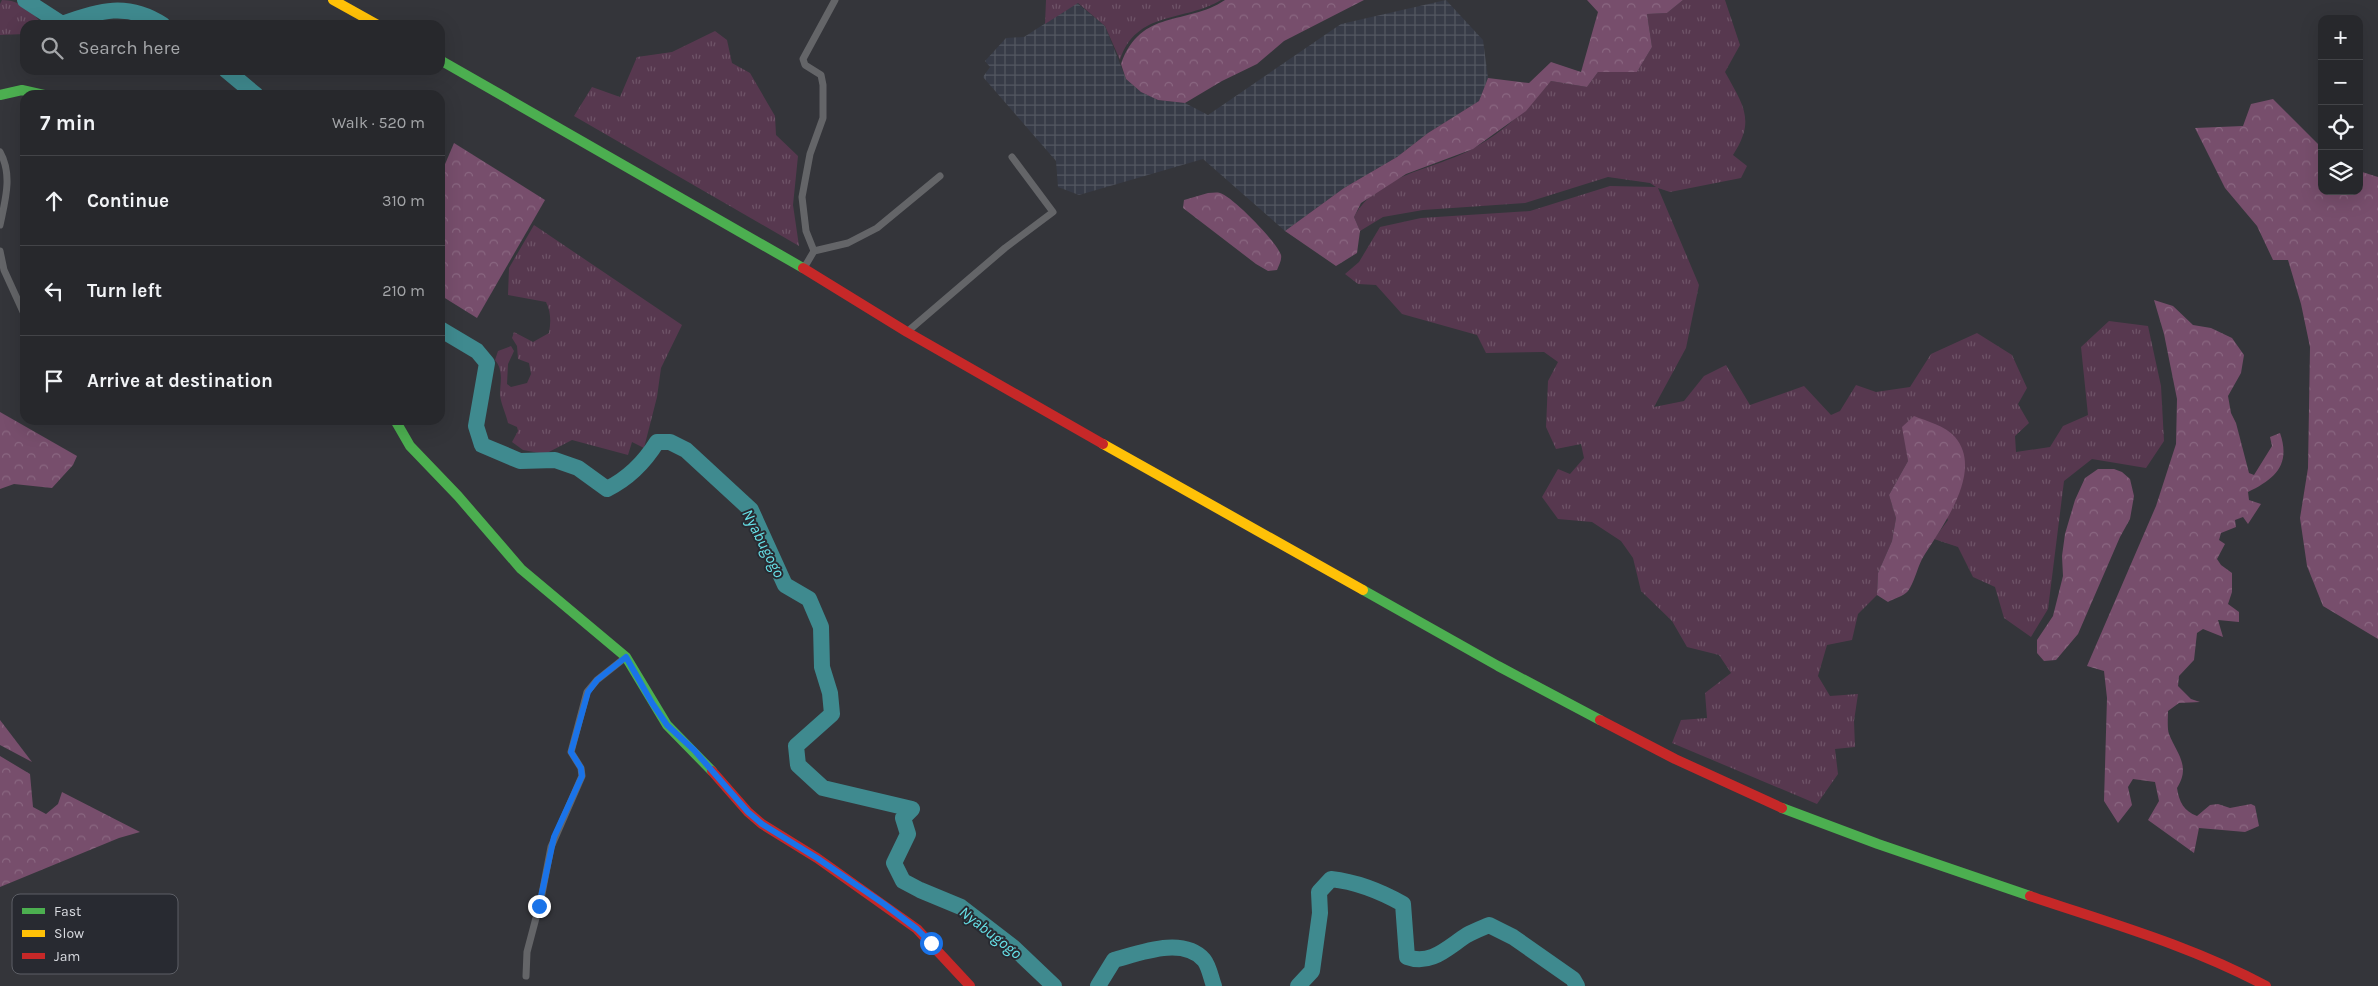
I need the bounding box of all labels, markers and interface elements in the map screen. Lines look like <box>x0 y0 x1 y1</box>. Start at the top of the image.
map controls <box>2318 15 2363 195</box>
button: + <box>2318 15 2363 60</box>
search box <box>20 20 445 75</box>
icon: search <box>38 34 66 62</box>
text: Search here <box>78 37 180 59</box>
button: − <box>2318 60 2363 105</box>
button: locate <box>2318 105 2363 150</box>
text: 7 min <box>40 111 96 135</box>
text: Walk · 520 m <box>332 113 425 132</box>
button: layers <box>2318 150 2363 195</box>
icon: ahead <box>40 187 68 215</box>
text: Continue <box>87 190 169 212</box>
text: 310 m <box>382 191 425 210</box>
icon: left <box>40 277 68 305</box>
text: Turn left <box>87 280 162 302</box>
text: 210 m <box>382 281 425 300</box>
icon: arrive <box>40 367 68 395</box>
text: Arrive at destination <box>87 370 273 392</box>
water label: Nyabugogo <box>738 506 789 581</box>
legend <box>12 894 178 974</box>
route end <box>528 895 551 918</box>
water label: Nyabugogo <box>956 902 1026 963</box>
text: Fast <box>54 903 81 920</box>
text: Slow <box>54 925 84 942</box>
route start <box>920 932 943 955</box>
text: Jam <box>54 948 80 965</box>

